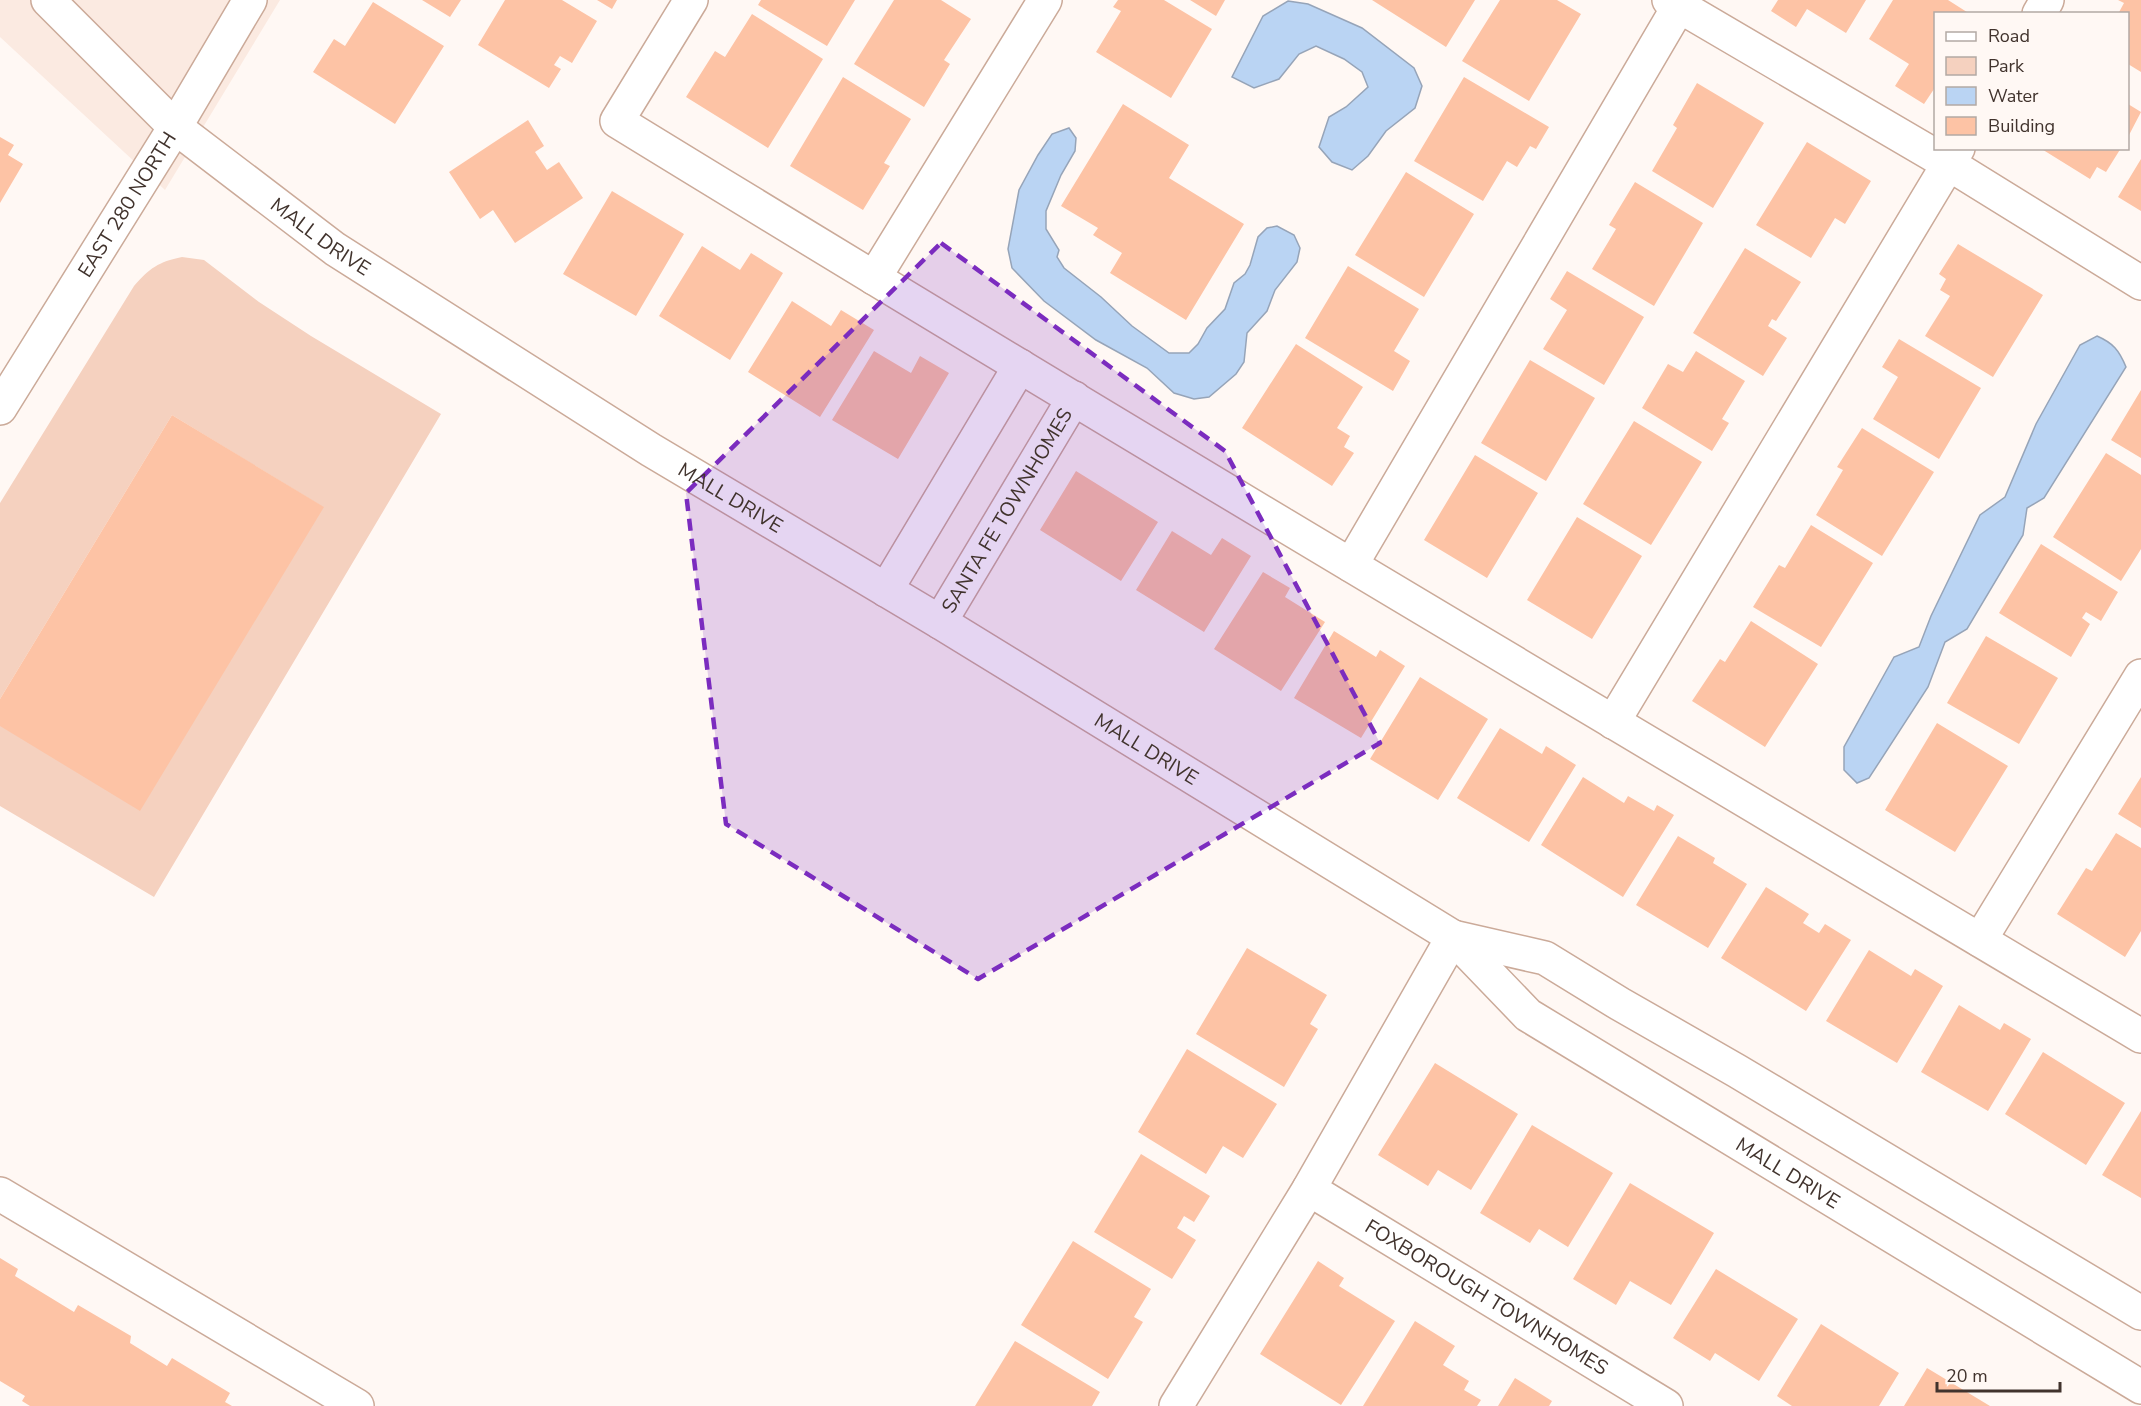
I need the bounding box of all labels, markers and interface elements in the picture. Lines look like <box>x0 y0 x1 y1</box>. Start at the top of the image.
legend <box>1934 12 2129 150</box>
text: Road <box>1988 24 2030 48</box>
text: Park <box>1988 54 2025 78</box>
text: Water <box>1988 84 2039 108</box>
text: Building <box>1988 114 2055 138</box>
street label: EAST 280 NORTH <box>71 126 182 282</box>
street label: MALL DRIVE <box>265 191 376 282</box>
street label: SANTA FE TOWNHOMES <box>935 403 1078 618</box>
street label: MALL DRIVE <box>673 456 788 539</box>
street label: MALL DRIVE <box>1089 707 1204 791</box>
street label: MALL DRIVE <box>1731 1131 1845 1215</box>
street label: FOXBOROUGH TOWNHOMES <box>1360 1213 1613 1381</box>
scale bar <box>1937 1355 2060 1393</box>
text: 20 m <box>1946 1364 1988 1388</box>

